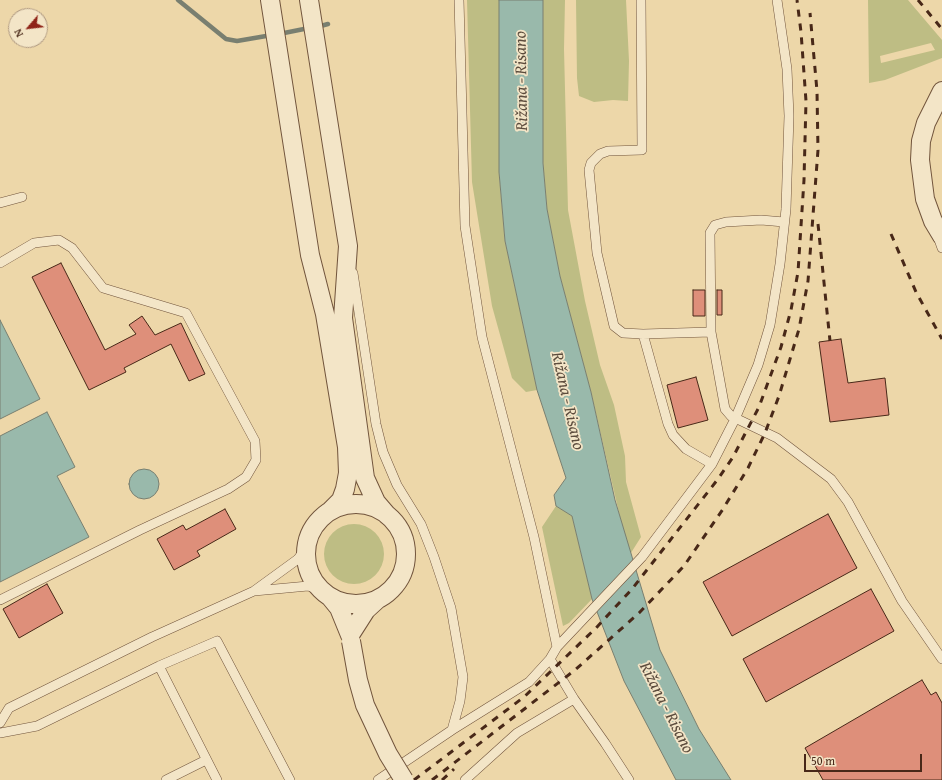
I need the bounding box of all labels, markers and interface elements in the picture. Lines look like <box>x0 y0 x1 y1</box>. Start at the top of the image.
north arrow <box>8 8 48 48</box>
text: N <box>10 26 27 40</box>
water label: Rižana - Risano <box>511 31 533 131</box>
water label: Rižana - Risano <box>546 350 588 452</box>
water label: Rižana - Risano <box>634 659 698 757</box>
scale bar <box>806 746 924 772</box>
text: 50 m <box>811 752 835 769</box>

